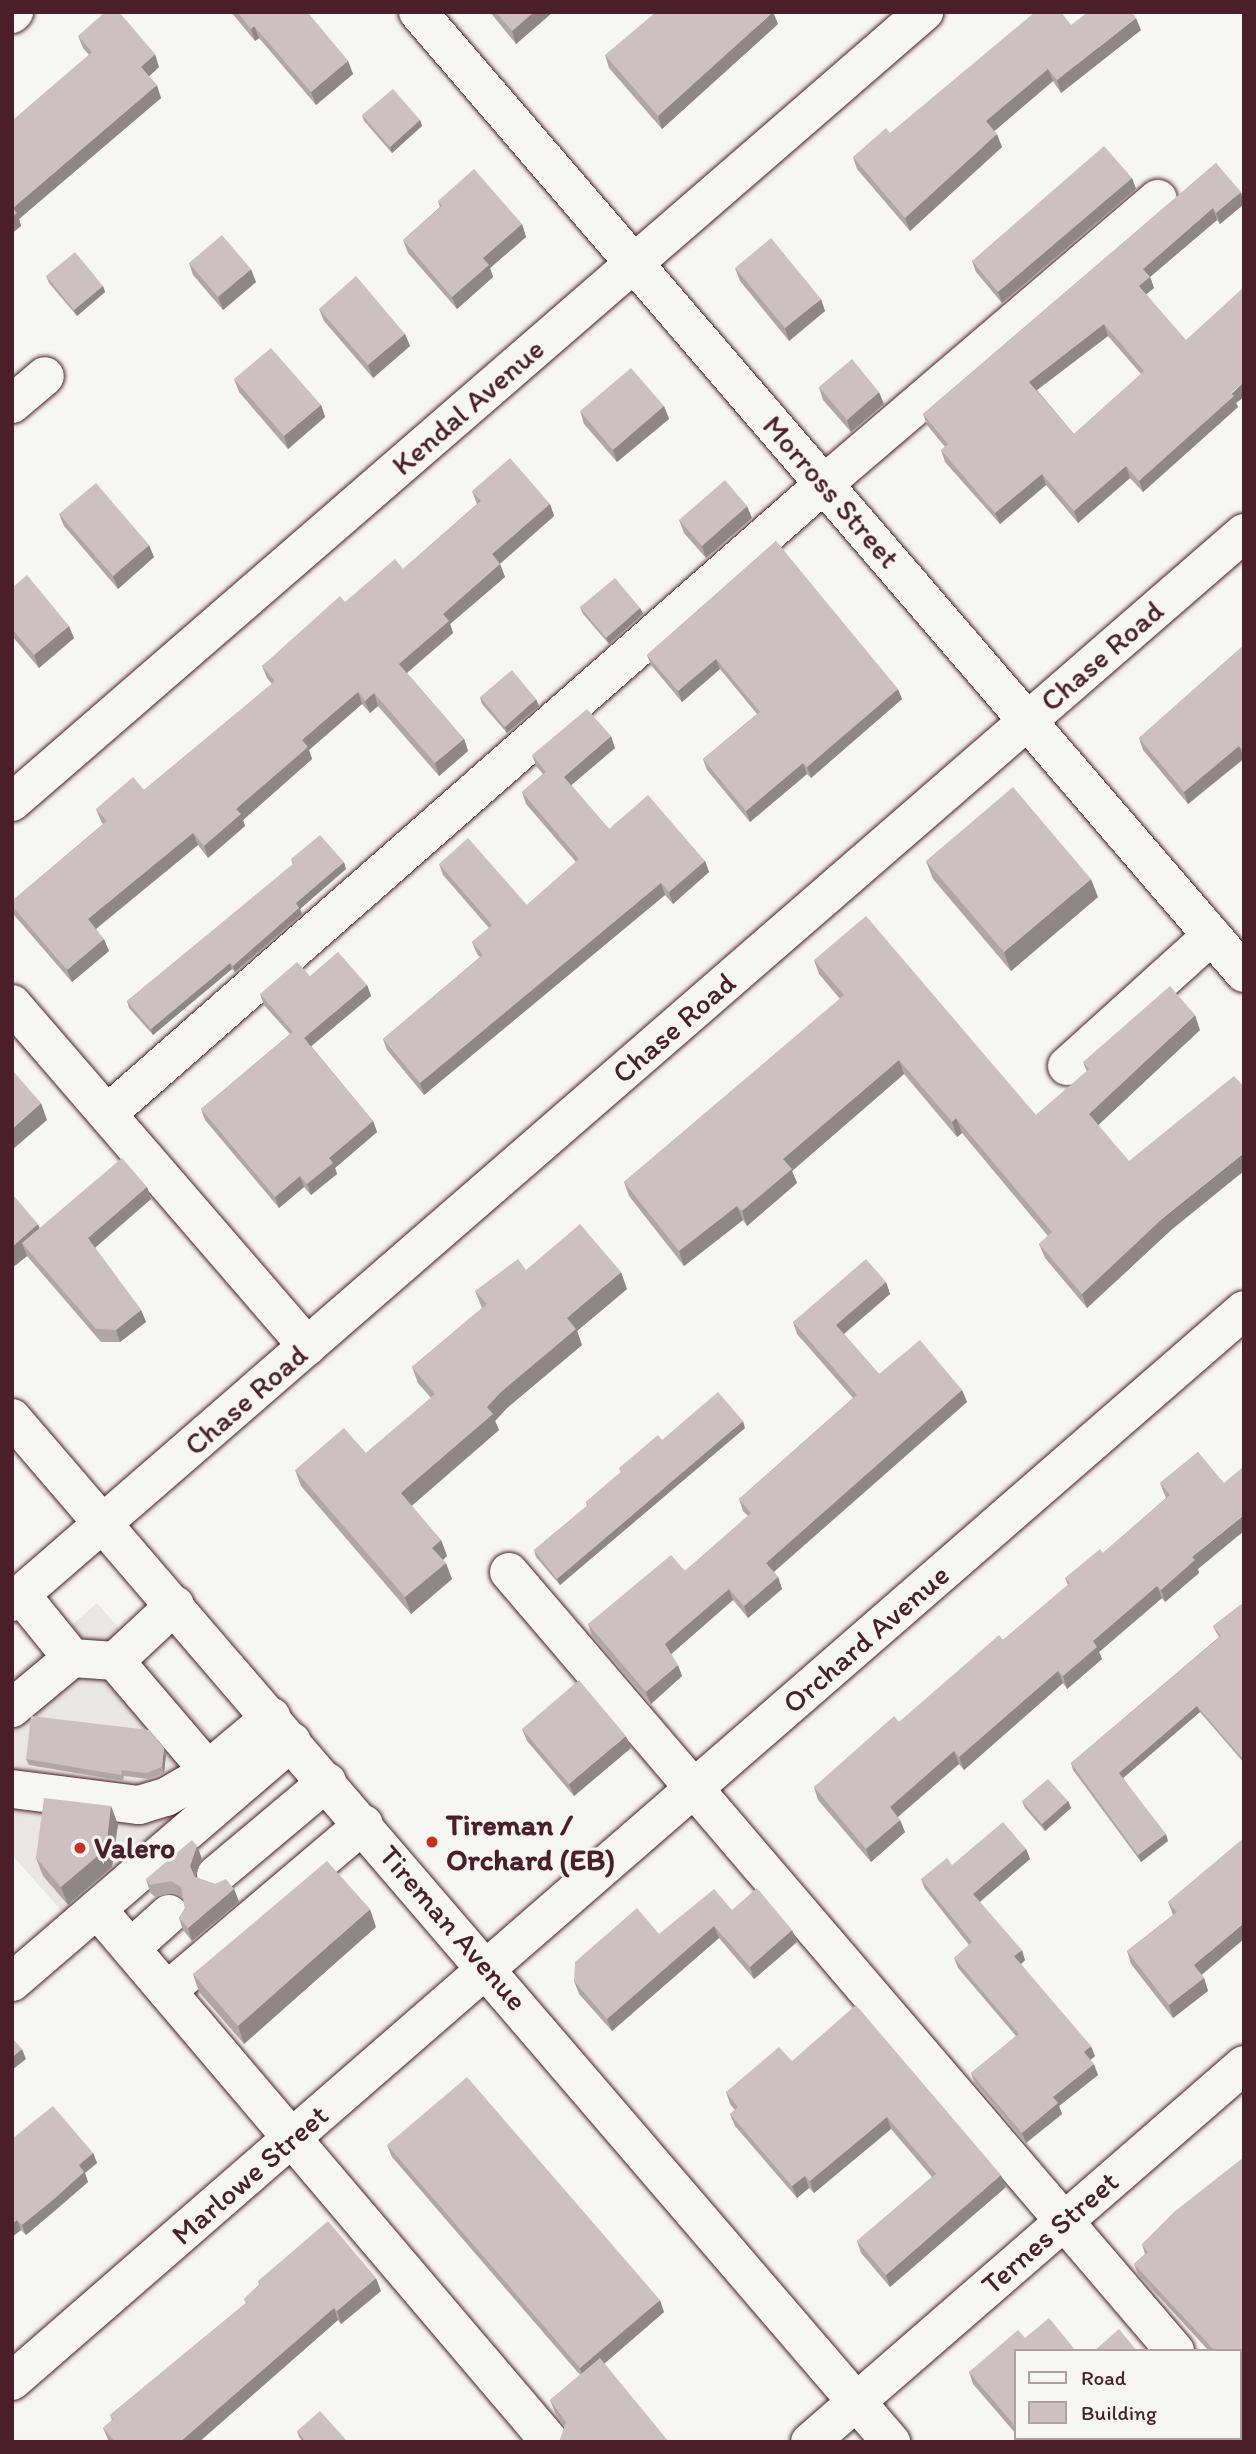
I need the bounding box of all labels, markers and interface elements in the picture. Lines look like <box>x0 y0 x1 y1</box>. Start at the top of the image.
street label: Kendal Avenue <box>384 331 552 483</box>
street label: Morross Street <box>755 408 907 576</box>
street label: Chase Road <box>1034 593 1170 719</box>
street label: Chase Road <box>606 965 742 1091</box>
street label: Chase Road <box>178 1337 314 1463</box>
street label: Orchard Avenue <box>776 1557 956 1721</box>
place label: Tireman / Orchard (EB) <box>446 1807 615 1878</box>
place label: Valero <box>94 1830 175 1866</box>
marker: Tireman / Orchard (EB) <box>424 1834 440 1850</box>
street label: Tireman Avenue <box>371 1838 535 2018</box>
marker: Valero <box>72 1840 88 1856</box>
street label: Marlowe Street <box>164 2097 336 2253</box>
street label: Ternes Street <box>974 2164 1126 2302</box>
legend <box>1014 2349 1242 2440</box>
text: Road <box>1081 2365 1126 2390</box>
text: Building <box>1081 2400 1157 2425</box>

